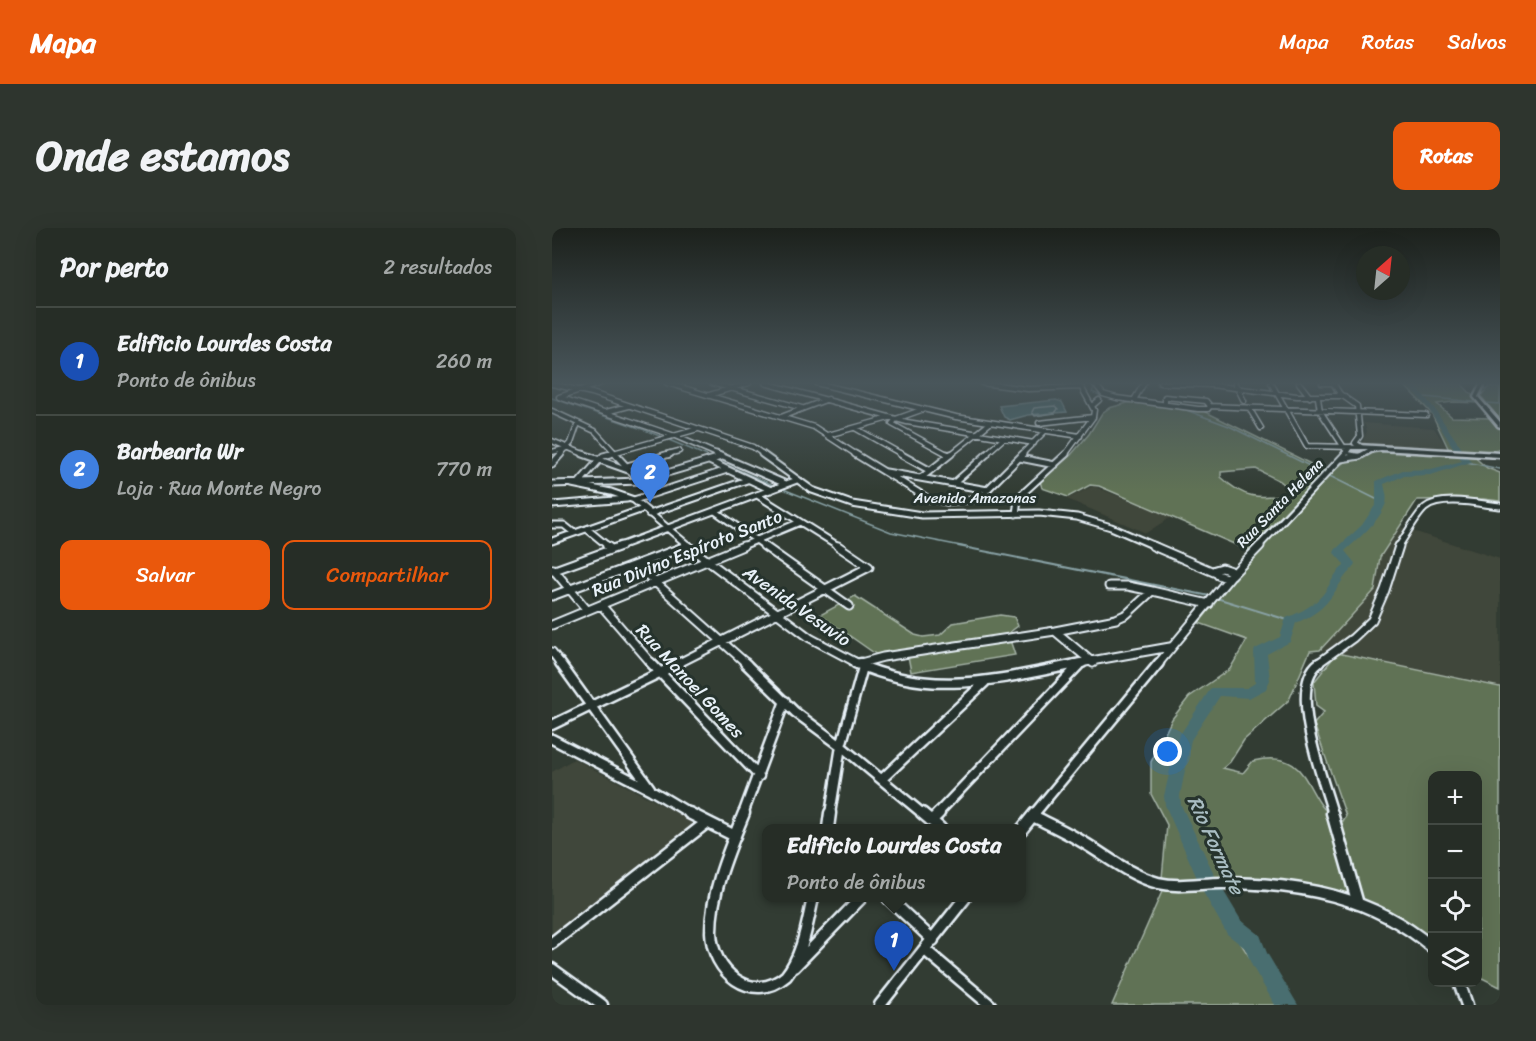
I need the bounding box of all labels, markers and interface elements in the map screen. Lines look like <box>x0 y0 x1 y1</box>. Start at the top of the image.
text: Mapa <box>30 18 96 67</box>
text: Mapa <box>1279 23 1328 61</box>
text: Rotas <box>1361 23 1414 61</box>
text: Salvos <box>1447 23 1506 61</box>
text: Onde estamos <box>36 119 290 193</box>
button: Rotas <box>1393 122 1500 190</box>
text: Por perto <box>60 244 168 290</box>
north arrow <box>1356 246 1410 300</box>
text: 2 resultados <box>383 250 492 285</box>
text: Edificio Lourdes Costa <box>117 324 332 363</box>
text: 1 <box>75 344 84 379</box>
text: 260 m <box>436 344 492 379</box>
text: Ponto de ônibus <box>117 363 256 398</box>
text: Barbearia Wr <box>117 432 243 471</box>
text: 2 <box>74 452 85 487</box>
text: 770 m <box>436 452 492 487</box>
street label: Rua Santa Helena <box>1230 452 1330 554</box>
pin: 2 <box>630 454 670 503</box>
text: Loja · Rua Monte Negro <box>117 471 321 506</box>
street label: Avenida Amazonas <box>913 485 1036 511</box>
street label: Rua Divino Espíroto Santo <box>587 500 787 606</box>
button: Salvar <box>60 540 270 610</box>
button: Compartilhar <box>282 540 492 610</box>
street label: Avenida Vesuvio <box>735 556 858 655</box>
street label: Rua Manoel Gomes <box>628 616 753 747</box>
your location <box>1153 737 1182 766</box>
map controls <box>1428 771 1482 987</box>
button: + <box>1428 771 1482 825</box>
water label: Rio Formate <box>1177 790 1254 902</box>
popup <box>762 824 1026 902</box>
button: − <box>1428 825 1482 879</box>
text: Edificio Lourdes Costa <box>787 826 1001 865</box>
text: Ponto de ônibus <box>787 865 925 900</box>
button: locate <box>1428 879 1482 933</box>
pin: 1 <box>874 922 914 971</box>
button: layers <box>1428 933 1482 987</box>

